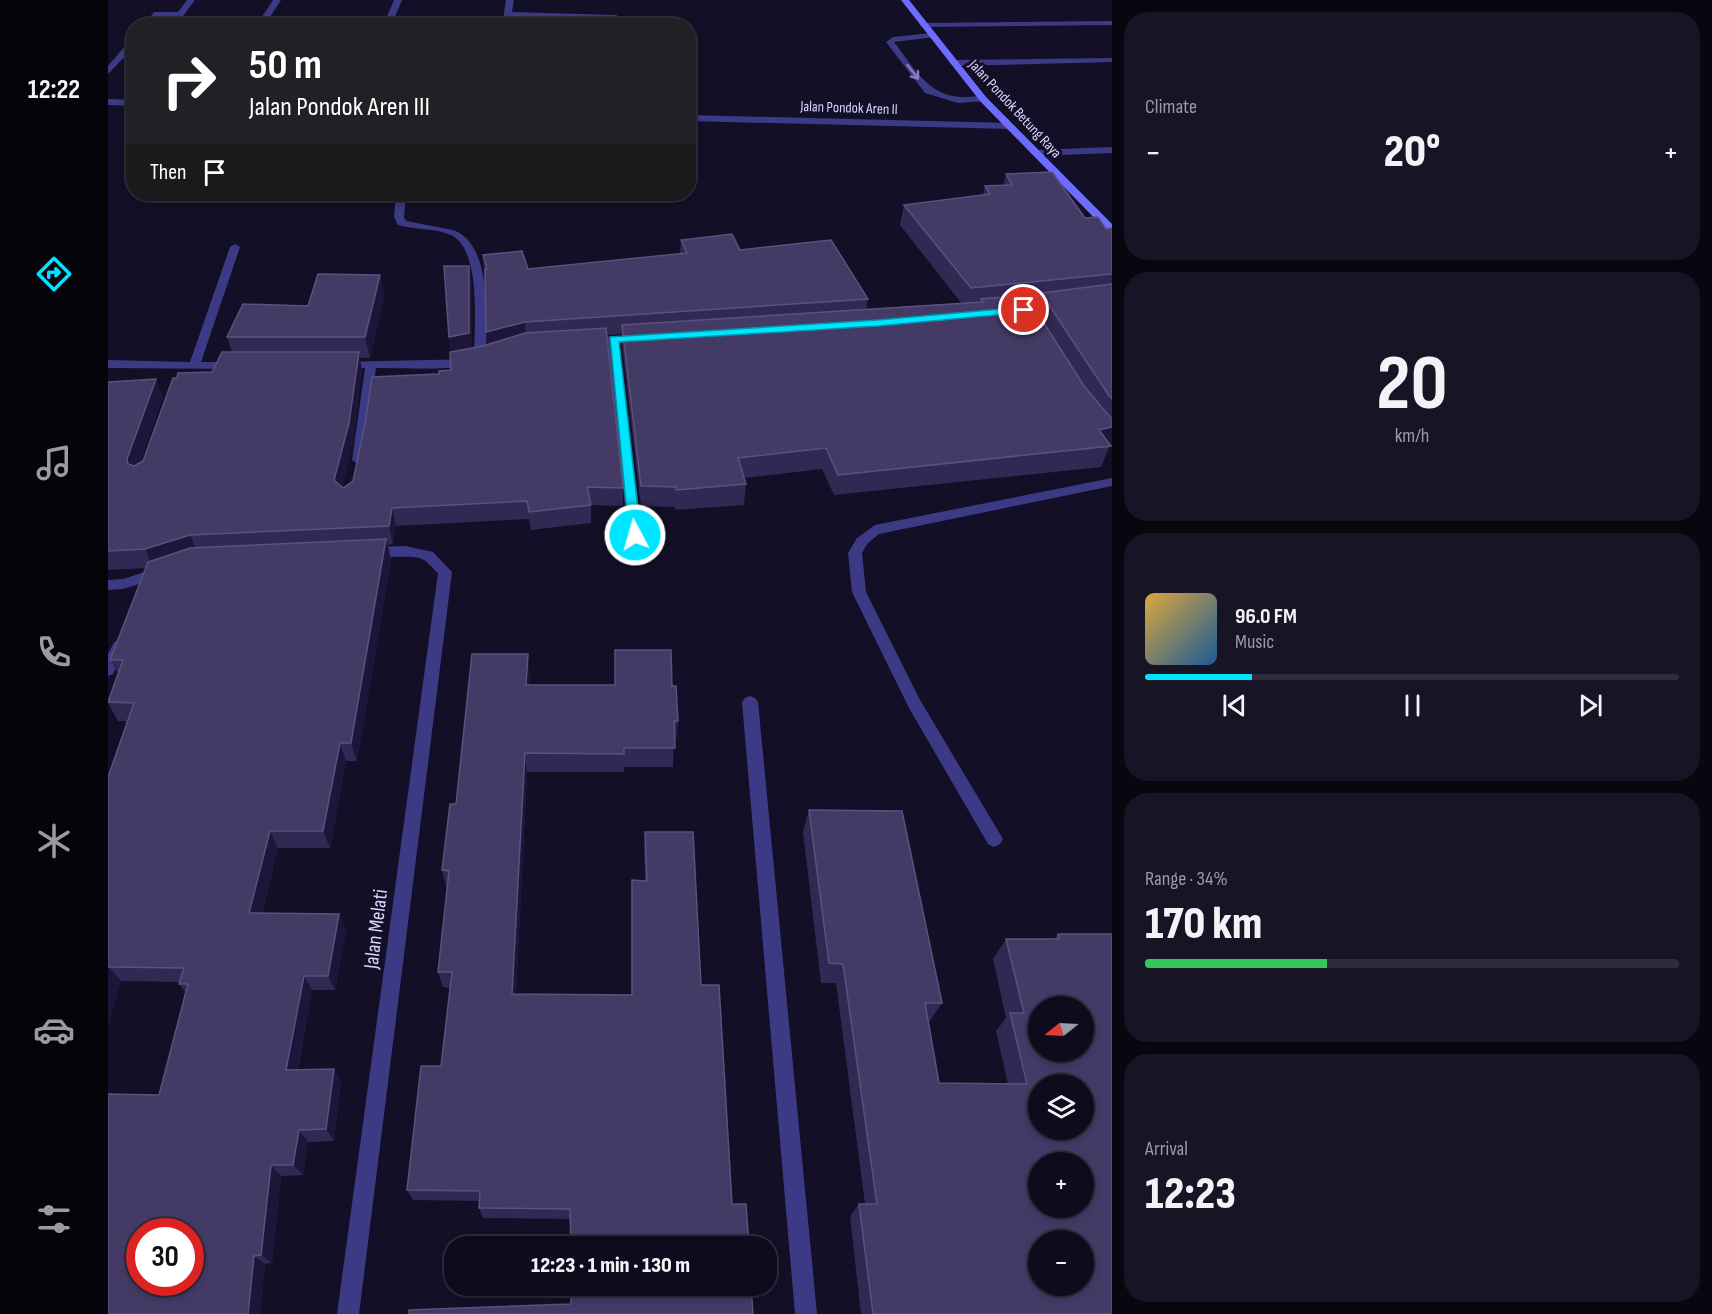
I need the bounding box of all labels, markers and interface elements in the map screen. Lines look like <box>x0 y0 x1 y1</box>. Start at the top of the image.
text: 50 m <box>249 40 322 91</box>
icon: right <box>150 42 228 120</box>
street label: Jalan Pondok Betung Raya <box>964 55 1066 162</box>
one-way arrow <box>907 64 920 80</box>
text: 12:22 <box>28 74 80 106</box>
text: Jalan Pondok Aren III <box>249 91 430 123</box>
text: Climate <box>1145 95 1197 119</box>
street label: Jalan Pondok Aren II <box>799 97 898 119</box>
text: 20° <box>1384 125 1440 180</box>
text: − <box>1145 133 1161 173</box>
text: + <box>1663 133 1679 173</box>
icon: arrive <box>198 156 231 189</box>
text: Then <box>150 159 186 186</box>
icon: directions <box>33 253 75 295</box>
pin <box>998 284 1049 335</box>
icon: arrive <box>1007 293 1040 326</box>
text: 20 <box>1376 338 1448 431</box>
text: km/h <box>1395 424 1429 448</box>
icon: music <box>33 442 75 484</box>
position arrow <box>603 503 667 567</box>
text: 96.0 FM <box>1235 603 1297 630</box>
text: Music <box>1235 630 1274 654</box>
icon: phone <box>33 631 75 673</box>
icon: previous <box>1218 689 1251 722</box>
icon: pause <box>1396 689 1429 722</box>
icon: next <box>1574 689 1607 722</box>
icon: climate <box>33 820 75 862</box>
text: Range · 34% <box>1145 867 1228 891</box>
street label: Jalan Melati <box>359 888 393 971</box>
text: 170 km <box>1145 897 1262 952</box>
north arrow <box>1028 996 1094 1062</box>
map controls <box>1028 996 1094 1296</box>
icon: car <box>33 1009 75 1051</box>
button: layers <box>1028 1074 1094 1140</box>
text: Arrival <box>1145 1137 1188 1161</box>
button: + <box>1028 1152 1094 1218</box>
text: 12:23 <box>1145 1167 1236 1222</box>
icon: filters <box>33 1198 75 1240</box>
speed limit sign: 30 <box>126 1218 204 1296</box>
button: − <box>1028 1230 1094 1296</box>
text: 12:23 · 1 min · 130 m <box>531 1252 690 1279</box>

